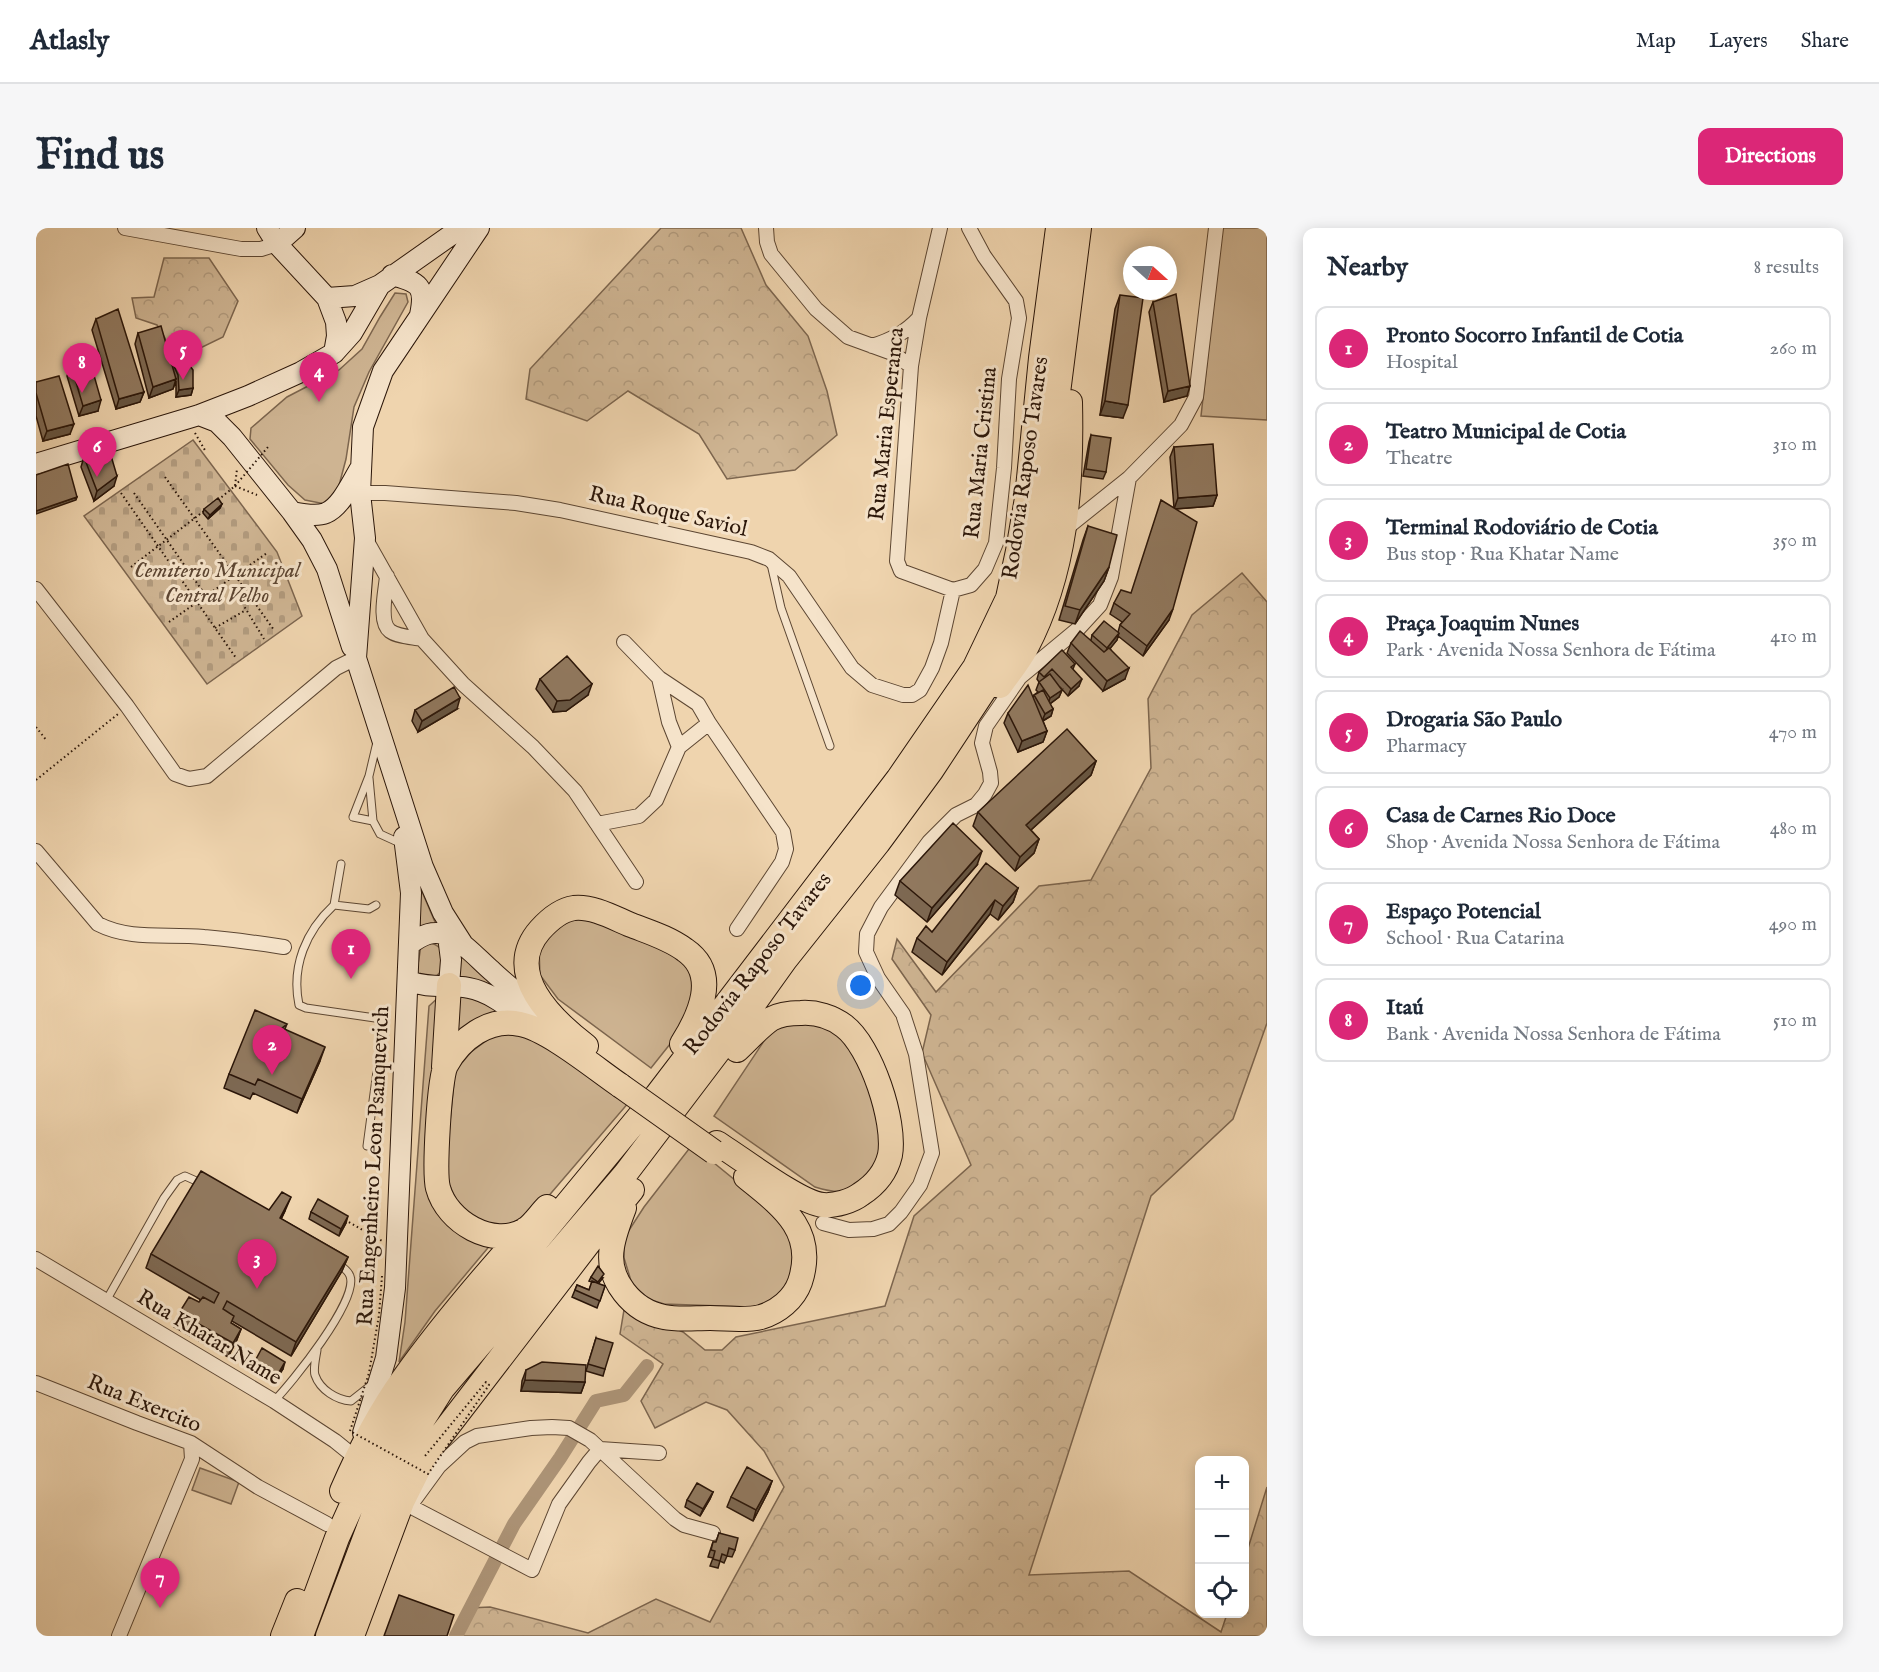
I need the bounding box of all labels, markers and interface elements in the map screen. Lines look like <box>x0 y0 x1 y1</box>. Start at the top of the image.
text: Atlasly <box>30 24 109 59</box>
text: Map <box>1636 28 1676 55</box>
text: Layers <box>1709 28 1768 55</box>
text: Share <box>1801 28 1849 55</box>
button: Directions <box>1698 128 1843 185</box>
text: Find us <box>36 130 164 183</box>
north arrow <box>1123 246 1177 300</box>
text: Nearby <box>1327 251 1408 284</box>
text: 8 results <box>1753 255 1819 280</box>
text: Pronto Socorro Infantil de Cotia <box>1386 322 1683 350</box>
street label: Rua Maria Esperanca <box>863 326 911 522</box>
pin: 5 <box>164 330 202 380</box>
text: 1 <box>1345 336 1352 361</box>
text: 260 m <box>1770 336 1817 361</box>
pin: 8 <box>62 344 102 393</box>
text: Hospital <box>1386 350 1458 375</box>
pin: 4 <box>300 352 338 402</box>
street label: Rodovia Raposo Tavares <box>996 355 1056 581</box>
street label: Rua Maria Cristina <box>958 365 1004 540</box>
text: Teatro Municipal de Cotia <box>1386 418 1626 446</box>
pin: 6 <box>78 428 116 477</box>
text: 2 <box>1344 432 1353 457</box>
text: 310 m <box>1773 432 1817 457</box>
text: Theatre <box>1386 446 1452 471</box>
street label: Rua Roque Saviol <box>586 480 750 544</box>
text: Terminal Rodoviário de Cotia <box>1386 514 1658 542</box>
text: 3 <box>1345 528 1352 553</box>
text: 350 m <box>1773 528 1817 553</box>
text: Bus stop · Rua Khatar Name <box>1386 542 1619 567</box>
park label: Cemiterio Municipal Central Velho <box>134 557 302 610</box>
text: Praça Joaquim Nunes <box>1386 610 1579 638</box>
text: 4 <box>1344 624 1353 649</box>
text: 410 m <box>1770 624 1817 649</box>
text: Park · Avenida Nossa Senhora de Fátima <box>1386 638 1716 663</box>
text: Drogaria São Paulo <box>1386 706 1562 734</box>
text: 5 <box>1345 720 1352 745</box>
text: 470 m <box>1769 720 1817 745</box>
text: Pharmacy <box>1386 734 1467 759</box>
text: Casa de Carnes Rio Doce <box>1386 802 1616 830</box>
text: 6 <box>1344 816 1353 841</box>
text: 480 m <box>1770 816 1817 841</box>
text: Shop · Avenida Nossa Senhora de Fátima <box>1386 830 1720 855</box>
street label: Rodovia Raposo Tavares <box>678 867 838 1061</box>
text: Espaço Potencial <box>1386 898 1541 926</box>
text: 7 <box>1344 912 1353 937</box>
text: 490 m <box>1769 912 1817 937</box>
text: School · Rua Catarina <box>1386 926 1564 951</box>
pin: 1 <box>332 930 370 979</box>
your location <box>846 971 875 1000</box>
text: Itaú <box>1386 994 1424 1022</box>
street label: Rua Engenheiro Leon Psanquevich <box>352 1005 396 1327</box>
text: 8 <box>1345 1008 1352 1033</box>
text: 510 m <box>1773 1008 1817 1033</box>
text: Bank · Avenida Nossa Senhora de Fátima <box>1386 1022 1721 1047</box>
pin: 2 <box>252 1026 292 1075</box>
pin: 3 <box>238 1240 276 1289</box>
street label: Rua Khatar Name <box>131 1284 287 1392</box>
street label: Rua Exercito <box>83 1368 205 1440</box>
map controls <box>1195 1456 1249 1618</box>
button: + <box>1195 1456 1249 1510</box>
button: − <box>1195 1510 1249 1564</box>
pin: 7 <box>140 1558 180 1608</box>
button: locate <box>1195 1564 1249 1618</box>

